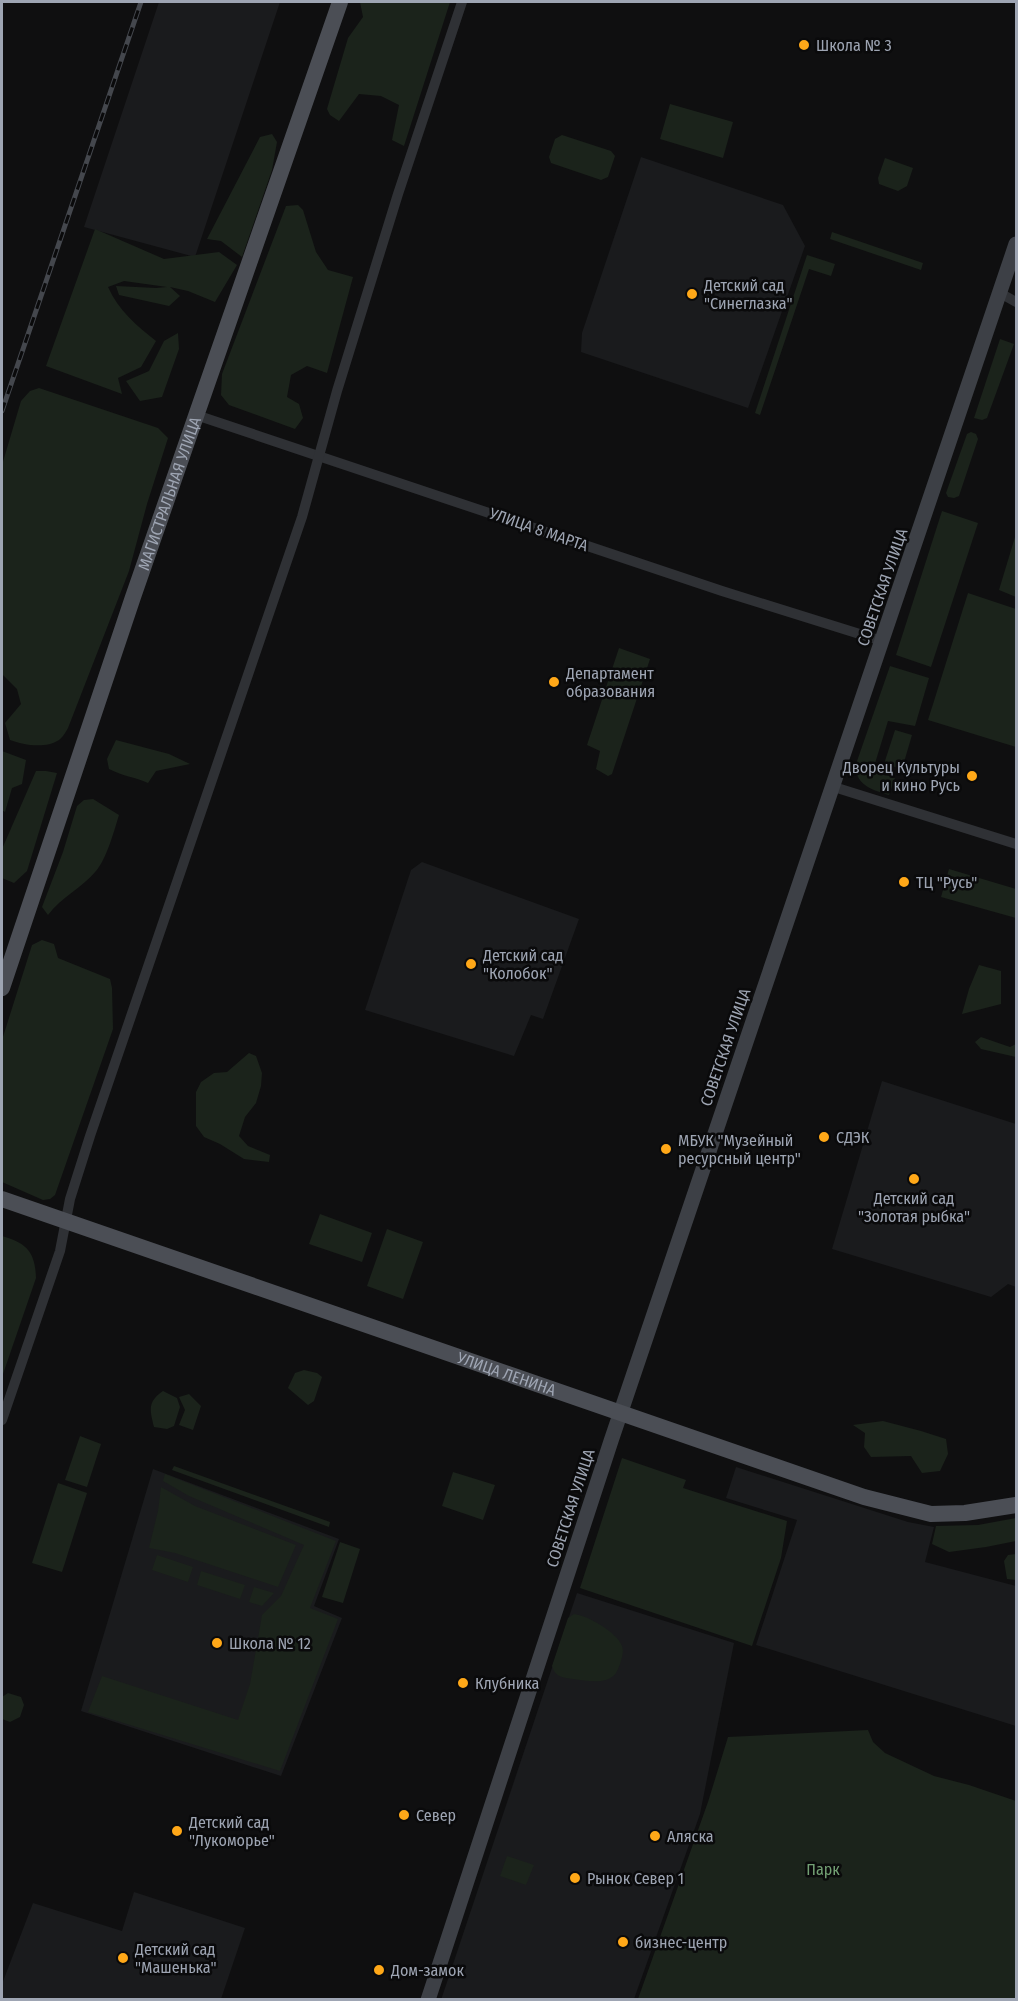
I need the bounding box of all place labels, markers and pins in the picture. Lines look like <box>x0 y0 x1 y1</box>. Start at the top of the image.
place label: Школа № 3 <box>816 36 892 55</box>
marker: Школа № 3 <box>797 38 811 52</box>
place label: Детский сад "Синеглазка" <box>703 276 793 313</box>
marker: Детский сад "Синеглазка" <box>685 287 699 301</box>
place label: Департамент образования <box>565 664 655 701</box>
marker: Департамент образования <box>547 675 561 689</box>
place label: Дворец Культуры и кино Русь <box>842 758 960 795</box>
marker: Дворец Культуры и кино Русь <box>965 769 979 783</box>
place label: ТЦ "Русь" <box>916 873 977 892</box>
marker: ТЦ "Русь" <box>897 875 911 889</box>
place label: Детский сад "Колобок" <box>482 946 563 983</box>
marker: Детский сад "Колобок" <box>464 957 478 971</box>
place label: СДЭК <box>836 1128 870 1147</box>
marker: СДЭК <box>817 1130 831 1144</box>
place label: МБУК "Музейный ресурсный центр" <box>678 1131 801 1168</box>
marker: МБУК "Музейный ресурсный центр" <box>659 1142 673 1156</box>
marker: Детский сад "Золотая рыбка" <box>907 1172 921 1186</box>
place label: Детский сад "Золотая рыбка" <box>858 1189 970 1226</box>
place label: Школа № 12 <box>229 1634 311 1653</box>
marker: Школа № 12 <box>210 1636 224 1650</box>
place label: Клубника <box>475 1674 540 1693</box>
marker: Клубника <box>456 1676 470 1690</box>
place label: Север <box>416 1806 456 1825</box>
marker: Север <box>397 1808 411 1822</box>
place label: Детский сад "Лукоморье" <box>188 1813 275 1850</box>
marker: Детский сад "Лукоморье" <box>170 1824 184 1838</box>
place label: Аляска <box>667 1827 714 1846</box>
marker: Аляска <box>648 1829 662 1843</box>
place label: Рынок Север 1 <box>587 1869 684 1888</box>
marker: Рынок Север 1 <box>568 1871 582 1885</box>
place label: бизнес-центр <box>635 1933 727 1952</box>
marker: бизнес-центр <box>616 1935 630 1949</box>
place label: Детский сад "Машенька" <box>134 1940 217 1977</box>
marker: Детский сад "Машенька" <box>116 1951 130 1965</box>
place label: Дом-замок <box>390 1961 464 1980</box>
marker: Дом-замок <box>372 1963 386 1977</box>

